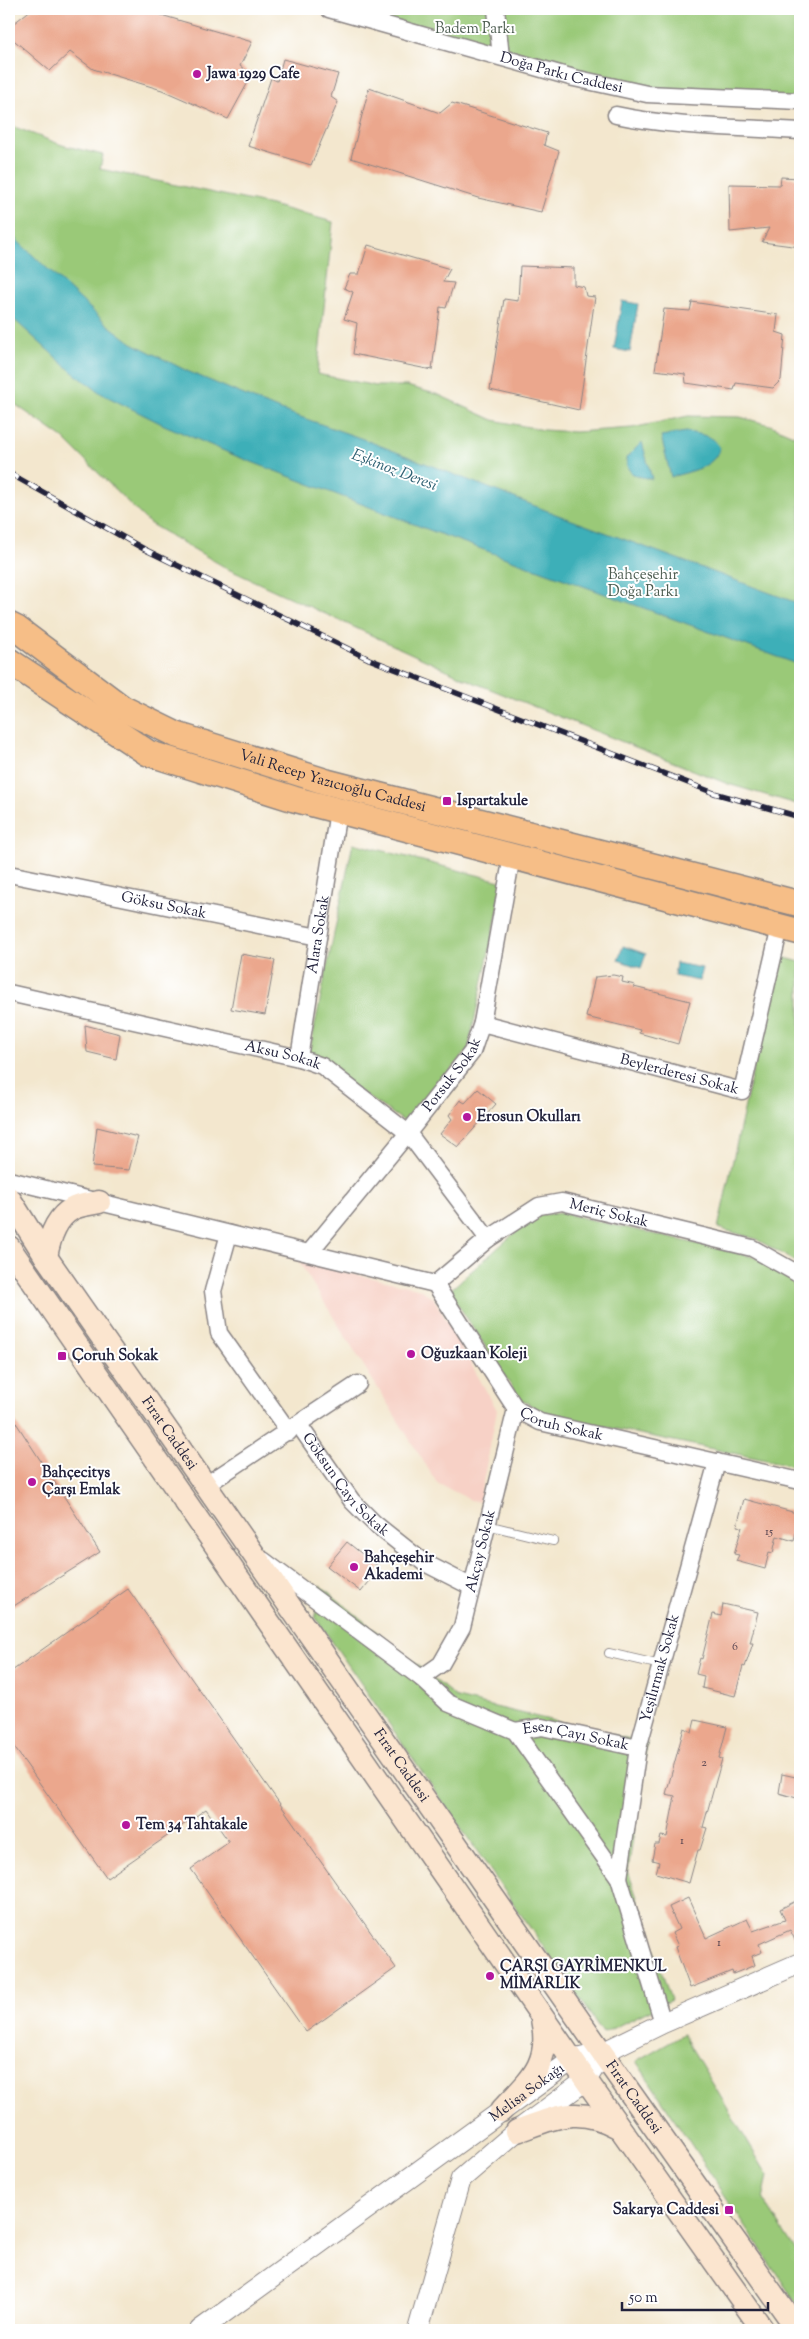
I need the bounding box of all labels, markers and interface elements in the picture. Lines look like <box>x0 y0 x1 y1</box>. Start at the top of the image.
park label: Badem Parkı <box>435 19 515 40</box>
street label: Doğa Parkı Caddesi <box>497 47 625 99</box>
place label: Jawa 1929 Cafe <box>206 64 300 85</box>
marker: Jawa 1929 Cafe <box>191 68 203 80</box>
water label: Eşkinoz Deresi <box>348 444 440 498</box>
park label: Bahçeşehir Doğa Parkı <box>608 565 678 603</box>
street label: Vali Recep Yazıcıoğlu Caddesi <box>236 745 428 818</box>
place label: Ispartakule <box>457 791 528 812</box>
marker: Ispartakule <box>441 795 453 807</box>
street label: Göksu Sokak <box>119 887 208 925</box>
street label: Alara Sokak <box>302 894 335 975</box>
street label: Porsuk Sokak <box>418 1035 487 1116</box>
street label: Aksu Sokak <box>243 1036 324 1075</box>
street label: Beylerderesi Sokak <box>618 1049 741 1100</box>
place label: Erosun Okulları <box>477 1107 582 1128</box>
marker: Erosun Okulları <box>461 1111 473 1123</box>
street label: Meriç Sokak <box>567 1194 651 1233</box>
place label: Oğuzkaan Koleji <box>421 1344 528 1365</box>
place label: Çoruh Sokak <box>72 1346 159 1367</box>
marker: Oğuzkaan Koleji <box>405 1348 417 1360</box>
marker: Çoruh Sokak <box>56 1350 68 1362</box>
street label: Fırat Caddesi <box>136 1393 202 1475</box>
street label: Çoruh Sokak <box>516 1402 605 1447</box>
street label: Göksun Çayı Sokak <box>297 1428 394 1542</box>
place label: Bahçecitys Çarşı Emlak <box>42 1463 121 1501</box>
marker: Bahçecitys Çarşı Emlak <box>26 1476 38 1488</box>
street label: Akçay Sokak <box>460 1508 501 1595</box>
house number: 15 <box>765 1523 773 1541</box>
place label: Bahçeşehir Akademi <box>364 1548 435 1586</box>
marker: Bahçeşehir Akademi <box>348 1561 360 1573</box>
street label: Yeşilırmak Sokak <box>635 1612 685 1725</box>
house number: 6 <box>732 1638 738 1656</box>
street label: Esen Çayı Sokak <box>521 1716 631 1756</box>
street label: Fırat Caddesi <box>368 1725 434 1807</box>
house number: 2 <box>701 1754 707 1772</box>
place label: Tem 34 Tahtakale <box>136 1815 248 1836</box>
marker: Tem 34 Tahtakale <box>120 1819 132 1831</box>
house number: 1 <box>680 1832 684 1850</box>
house number: 1 <box>717 1934 721 1952</box>
place label: ÇARŞI GAYRİMENKUL MİMARLIK <box>500 1955 667 1995</box>
marker: ÇARŞI GAYRİMENKUL MİMARLIK <box>484 1970 496 1982</box>
street label: Fırat Caddesi <box>600 2056 667 2138</box>
street label: Melisa Sokağı <box>485 2058 569 2127</box>
place label: Sakarya Caddesi <box>613 2200 720 2221</box>
marker: Sakarya Caddesi <box>723 2204 735 2216</box>
scale bar <box>622 2279 768 2311</box>
text: 50 m <box>628 2288 658 2309</box>

